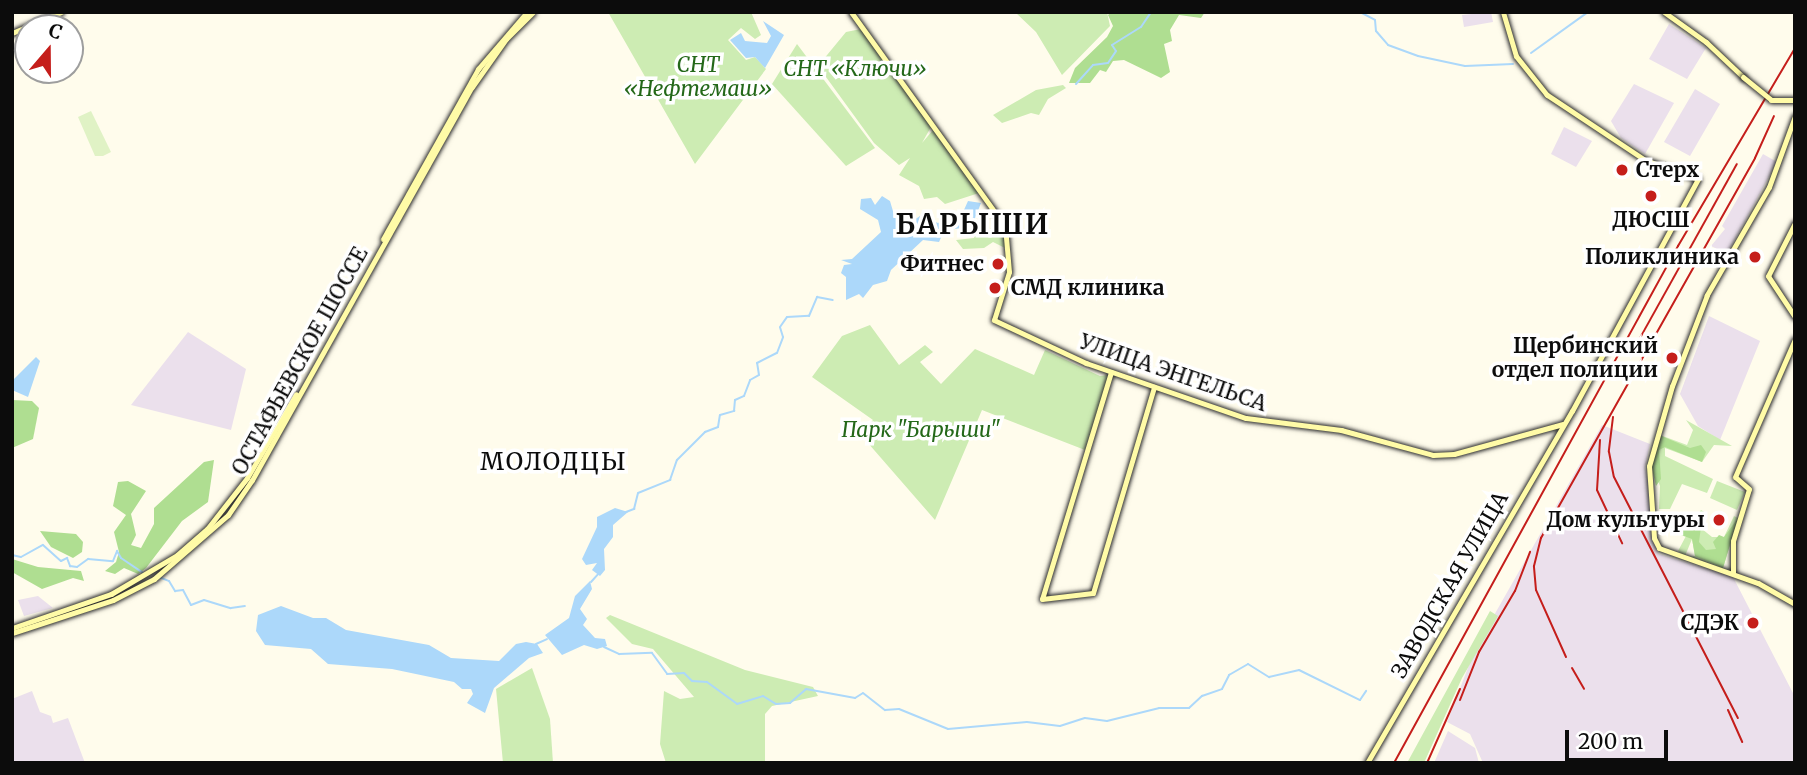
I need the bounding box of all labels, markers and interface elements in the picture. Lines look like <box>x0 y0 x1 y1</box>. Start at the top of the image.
north arrow <box>14 14 84 84</box>
text: С <box>45 18 66 45</box>
park label: СНТ «Нефтемаш» <box>624 52 772 102</box>
park label: СНТ «Ключи» <box>783 56 927 82</box>
place label: Стерх <box>1636 157 1699 183</box>
marker: Стерх <box>1614 162 1630 178</box>
marker: ДЮСШ <box>1643 188 1659 204</box>
district label: БАРЫШИ <box>896 207 1050 241</box>
place label: ДЮСШ <box>1612 207 1690 233</box>
street label: ОСТАФЬЕВСКОЕ ШОССЕ <box>227 243 373 479</box>
place label: Поликлиника <box>1585 244 1739 270</box>
marker: Поликлиника <box>1745 247 1765 267</box>
place label: Фитнес <box>900 251 984 277</box>
marker: Фитнес <box>990 256 1006 272</box>
place label: СМД клиника <box>1011 275 1164 301</box>
marker: СМД клиника <box>985 278 1005 298</box>
street label: УЛИЦА ЭНГЕЛЬСА <box>1076 329 1270 417</box>
place label: Щербинский отдел полиции <box>1492 333 1658 383</box>
marker: Щербинский отдел полиции <box>1664 350 1680 366</box>
park label: Парк "Барыши" <box>842 417 1000 443</box>
district label: МОЛОДЦЫ <box>481 448 627 476</box>
street label: ЗАВОДСКАЯ УЛИЦА <box>1386 487 1514 683</box>
place label: Дом культуры <box>1546 507 1705 533</box>
marker: Дом культуры <box>1711 512 1727 528</box>
place label: СДЭК <box>1681 610 1739 636</box>
marker: СДЭК <box>1745 615 1761 631</box>
scale bar <box>1569 716 1672 760</box>
text: 200 m <box>1578 728 1643 755</box>

